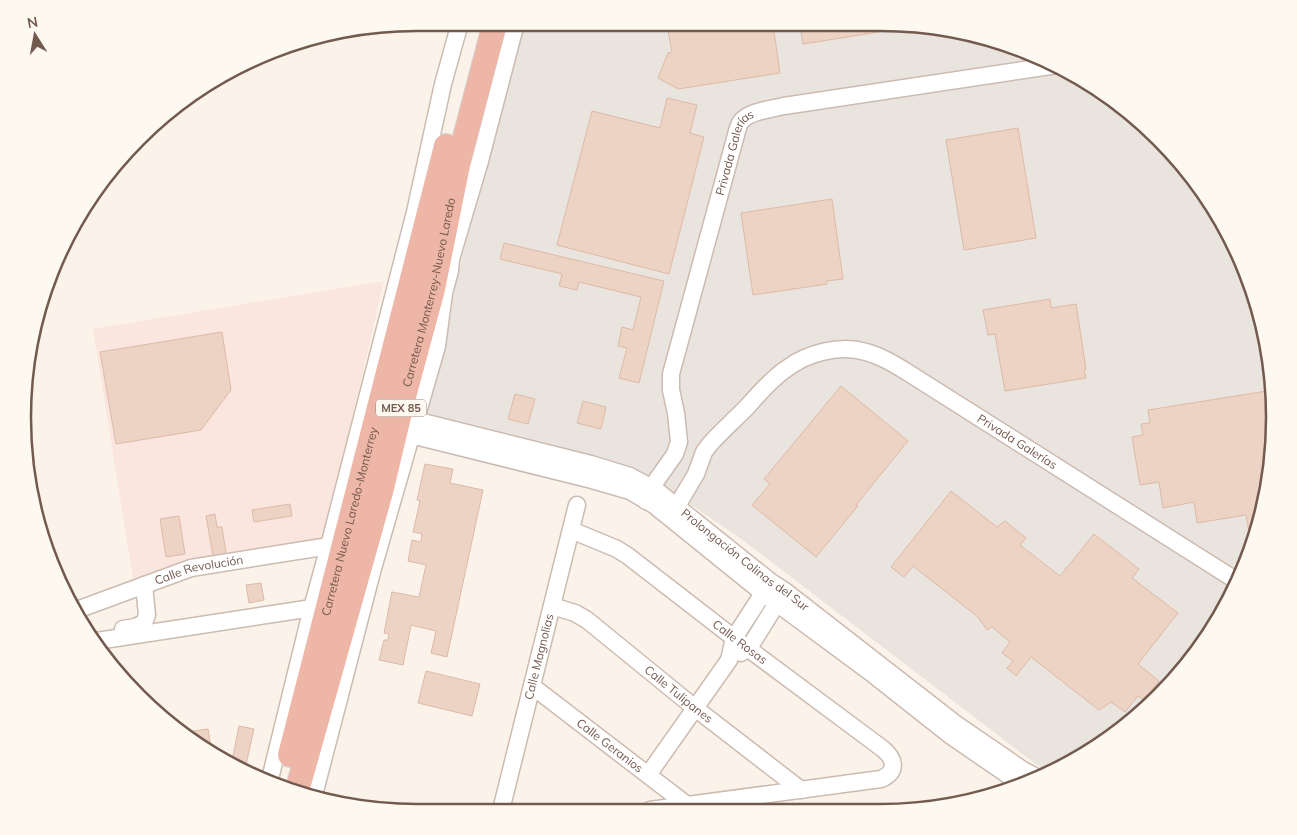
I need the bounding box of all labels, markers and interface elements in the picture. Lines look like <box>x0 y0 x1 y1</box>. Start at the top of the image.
north arrow <box>10 10 60 60</box>
text: N <box>26 12 39 32</box>
street label: Privada Galerías <box>712 106 756 197</box>
street label: Carretera Monterrey-Nuevo Laredo <box>399 196 458 389</box>
road number: MEX 85 <box>376 399 426 416</box>
street label: Privada Galerías <box>975 411 1060 472</box>
street label: Carretera Nuevo Laredo-Monterrey <box>318 425 381 618</box>
street label: Prolongación Colinas del Sur <box>678 505 813 614</box>
street label: Calle Revolución <box>152 552 244 588</box>
street label: Calle Magnolias <box>521 612 557 701</box>
street label: Calle Rosas <box>710 616 771 667</box>
street label: Calle Tulipanes <box>642 662 716 726</box>
street label: Calle Geranios <box>574 715 646 776</box>

